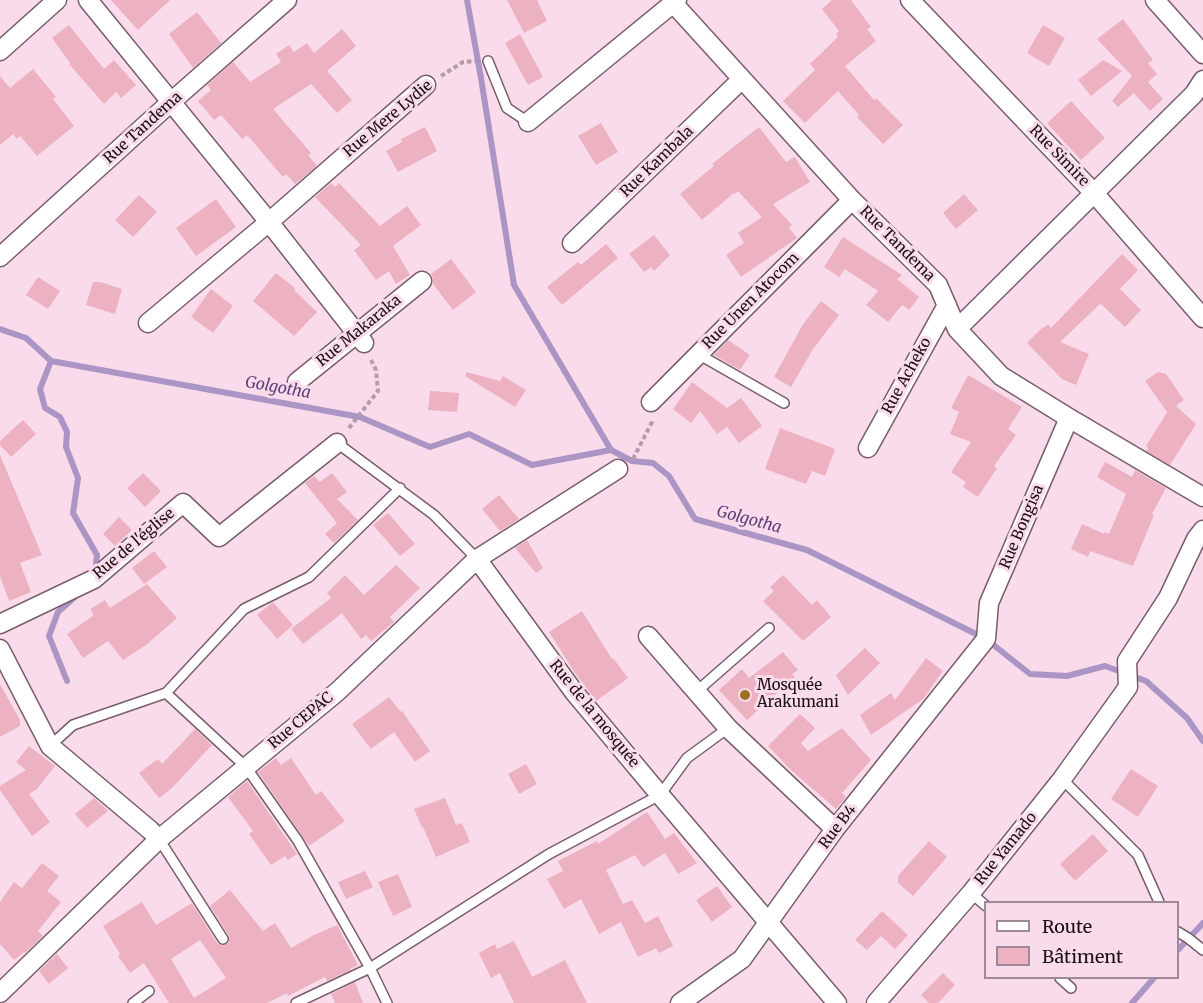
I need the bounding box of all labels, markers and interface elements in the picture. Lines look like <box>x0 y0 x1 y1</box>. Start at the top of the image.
street label: Rue Mere Lydie <box>340 77 436 161</box>
street label: Rue Tandema <box>100 88 186 168</box>
street label: Rue Simire <box>1025 122 1093 190</box>
street label: Rue Kambala <box>617 123 697 201</box>
street label: Rue Tandema <box>856 203 938 285</box>
street label: Rue Unen Atocom <box>699 249 803 353</box>
street label: Rue Makaraka <box>313 291 405 371</box>
street label: Rue Acheko <box>879 335 935 417</box>
water label: Golgotha <box>244 373 312 403</box>
street label: Rue Bongisa <box>996 482 1048 572</box>
water label: Golgotha <box>715 502 783 538</box>
street label: Rue de l'église <box>90 505 178 583</box>
street label: Rue de la mosquée <box>545 657 643 771</box>
place label: Mosquée Arakumani <box>757 677 839 712</box>
marker: Mosquée Arakumani <box>738 688 752 702</box>
street label: Rue CEPAC <box>265 689 337 753</box>
street label: Rue B4 <box>816 801 860 853</box>
street label: Rue Yamado <box>971 809 1041 889</box>
legend <box>984 901 1179 979</box>
text: Route <box>1042 915 1092 938</box>
text: Bâtiment <box>1042 945 1123 968</box>

